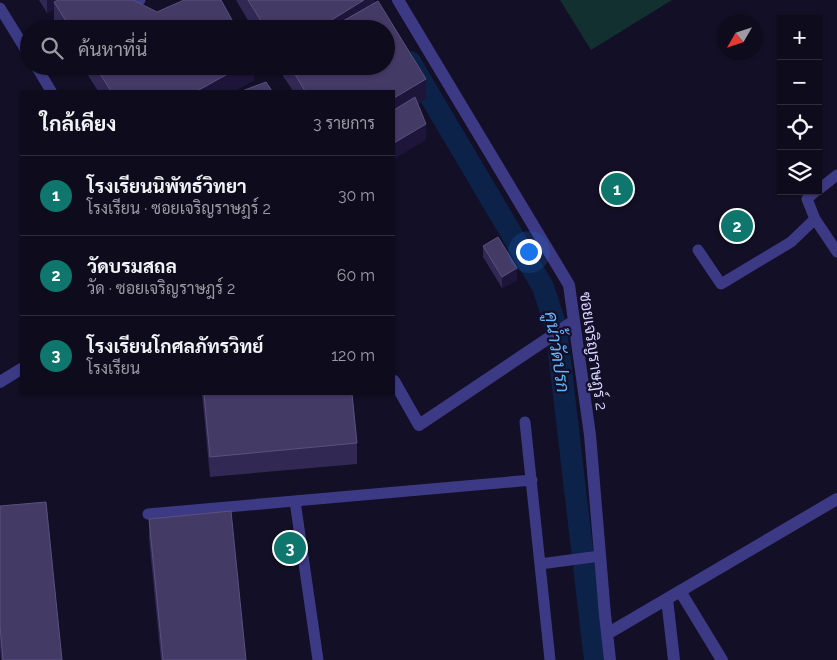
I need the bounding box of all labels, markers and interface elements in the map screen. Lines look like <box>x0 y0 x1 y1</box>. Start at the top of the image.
north arrow <box>717 15 762 60</box>
map controls <box>777 15 822 195</box>
button: + <box>777 15 822 60</box>
search box <box>20 20 395 75</box>
icon: search <box>38 34 66 62</box>
text: ค้นหาที่นี่ <box>78 38 147 60</box>
button: − <box>777 60 822 105</box>
button: locate <box>777 105 822 150</box>
text: ใกล้เคียง <box>40 111 116 136</box>
text: 3 รายการ <box>313 114 375 133</box>
button: layers <box>777 150 822 195</box>
pin: 1 <box>601 170 633 208</box>
text: โรงเรียนนิพัทธ์วิทยา <box>87 175 247 197</box>
text: 1 <box>52 186 60 205</box>
text: 30 m <box>338 186 375 205</box>
text: โรงเรียน · ซอยเจริญราษฎร์ 2 <box>87 199 271 218</box>
pin: 2 <box>721 207 753 245</box>
your location <box>516 239 542 265</box>
text: วัดบรมสถล <box>87 255 177 277</box>
text: 2 <box>51 266 61 285</box>
text: 60 m <box>337 266 375 285</box>
text: วัด · ซอยเจริญราษฎร์ 2 <box>87 279 235 298</box>
street label: ซอยเจริญราษฎร์ 2 <box>575 290 614 412</box>
water label: คูน้ำวัดปรก <box>538 309 579 394</box>
text: โรงเรียนโกศลภัทรวิทย์ <box>87 335 263 357</box>
text: 3 <box>52 346 60 365</box>
text: 120 m <box>331 346 375 365</box>
text: โรงเรียน <box>87 359 140 378</box>
pin: 3 <box>274 529 306 567</box>

